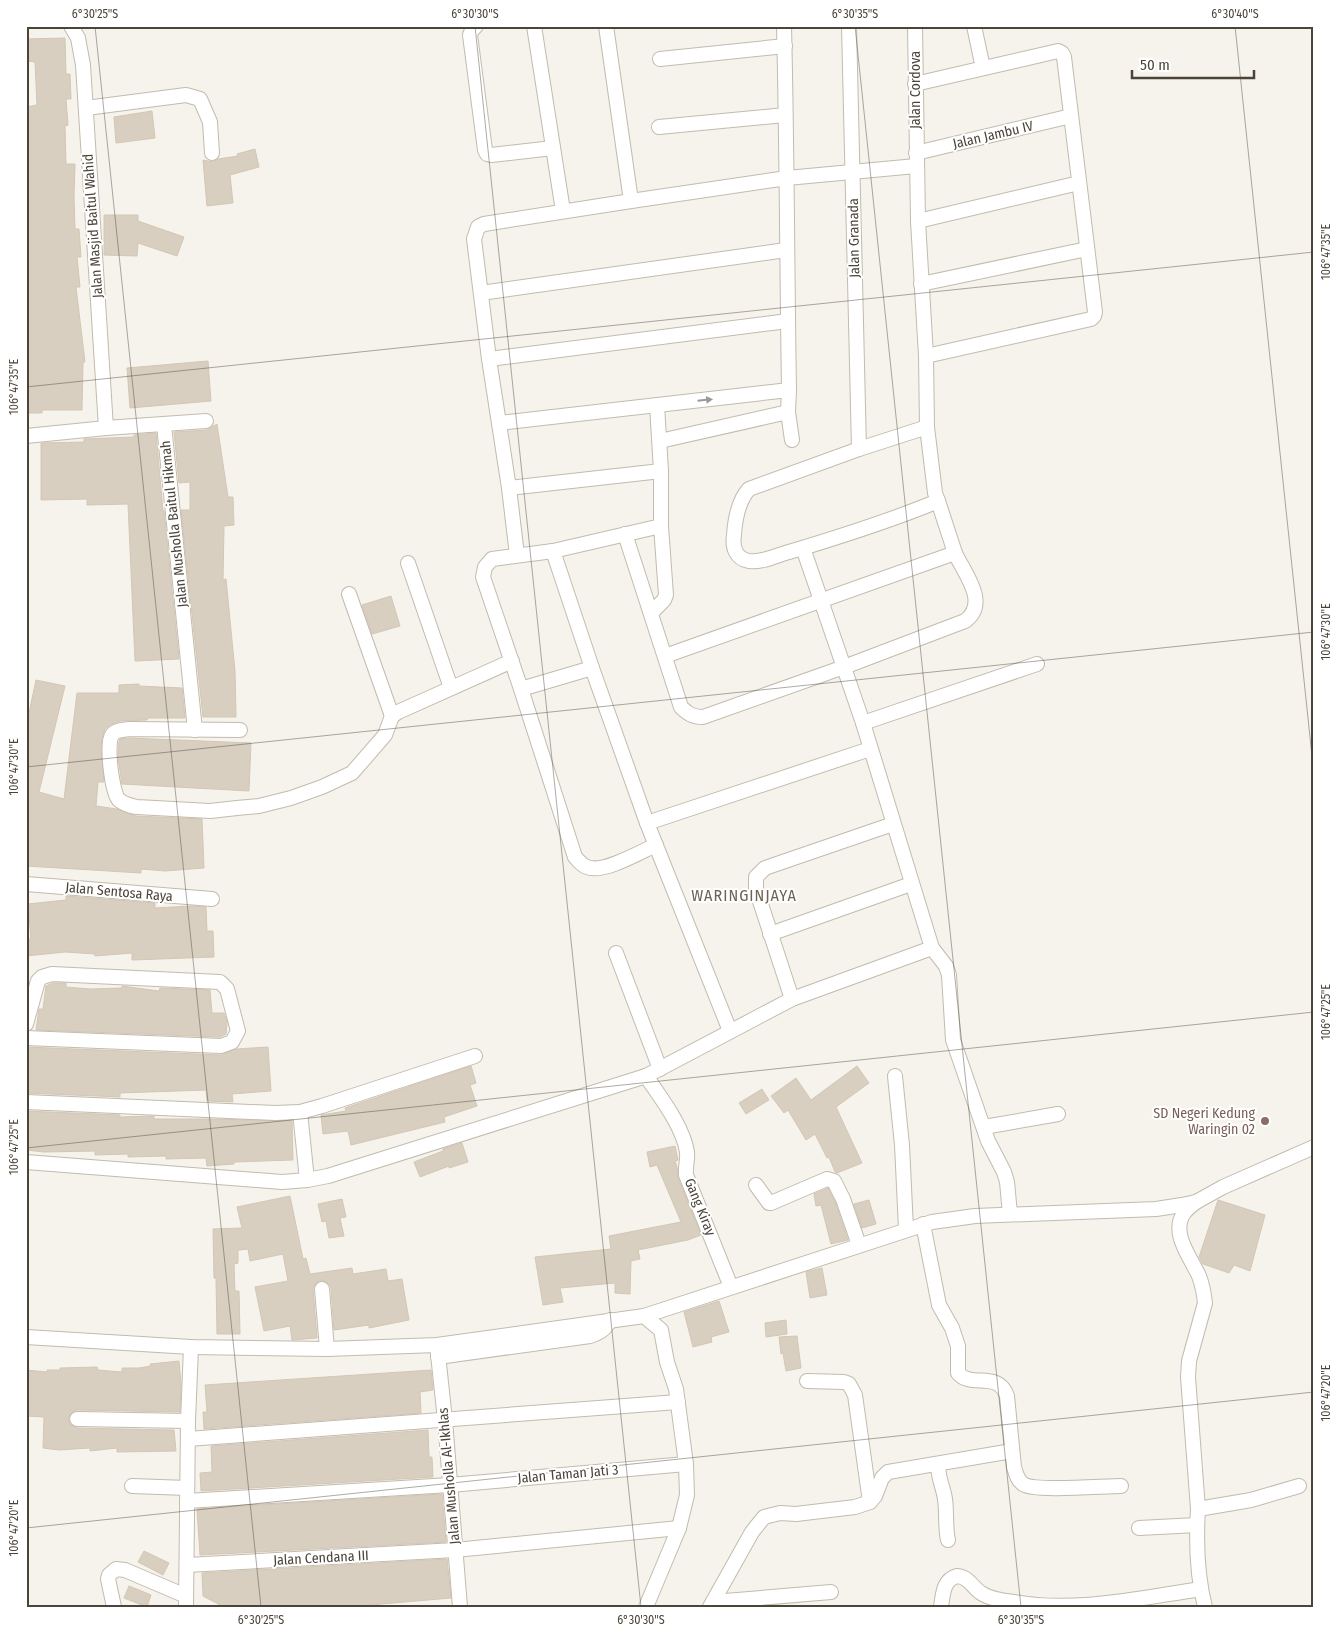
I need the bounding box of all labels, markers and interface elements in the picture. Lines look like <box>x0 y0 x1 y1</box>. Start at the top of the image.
text: 6°30'25"S <box>72 7 118 21</box>
text: 6°30'30"S <box>451 7 499 21</box>
text: 6°30'35"S <box>832 7 878 21</box>
text: 6°30'40"S <box>1211 7 1259 21</box>
scale bar <box>1132 48 1255 80</box>
street label: Jalan Cordova <box>907 51 924 129</box>
text: 50 m <box>1140 56 1170 74</box>
street label: Jalan Jambu IV <box>951 117 1036 153</box>
street label: Jalan Masjid Baitul Wahid <box>79 153 107 299</box>
street label: Jalan Granada <box>845 198 863 278</box>
text: 106°47'35"E <box>1319 224 1333 280</box>
text: 106°47'35"E <box>7 359 21 415</box>
one-way arrow <box>697 396 713 404</box>
street label: Jalan Musholla Baitul Hikmah <box>157 440 191 608</box>
text: 106°47'30"E <box>1319 603 1333 661</box>
text: 106°47'30"E <box>7 738 21 796</box>
street label: Jalan Sentosa Raya <box>65 879 174 905</box>
district label: WARINGINJAYA <box>691 886 797 905</box>
text: 106°47'25"E <box>1319 984 1333 1040</box>
place label: SD Negeri Kedung Waringin 02 <box>1153 1105 1255 1138</box>
marker: SD Negeri Kedung Waringin 02 <box>1259 1115 1271 1127</box>
text: 106°47'25"E <box>7 1119 21 1175</box>
street label: Gang Kiray <box>681 1176 719 1239</box>
text: 106°47'20"E <box>1319 1364 1333 1421</box>
street label: Jalan Musholla Al-Ikhlas <box>435 1407 463 1545</box>
street label: Jalan Taman Jati 3 <box>517 1461 619 1487</box>
text: 106°47'20"E <box>7 1499 21 1556</box>
street label: Jalan Cendana III <box>273 1547 369 1569</box>
text: 6°30'25"S <box>238 1613 284 1627</box>
text: 6°30'30"S <box>617 1613 665 1627</box>
text: 6°30'35"S <box>998 1613 1044 1627</box>

